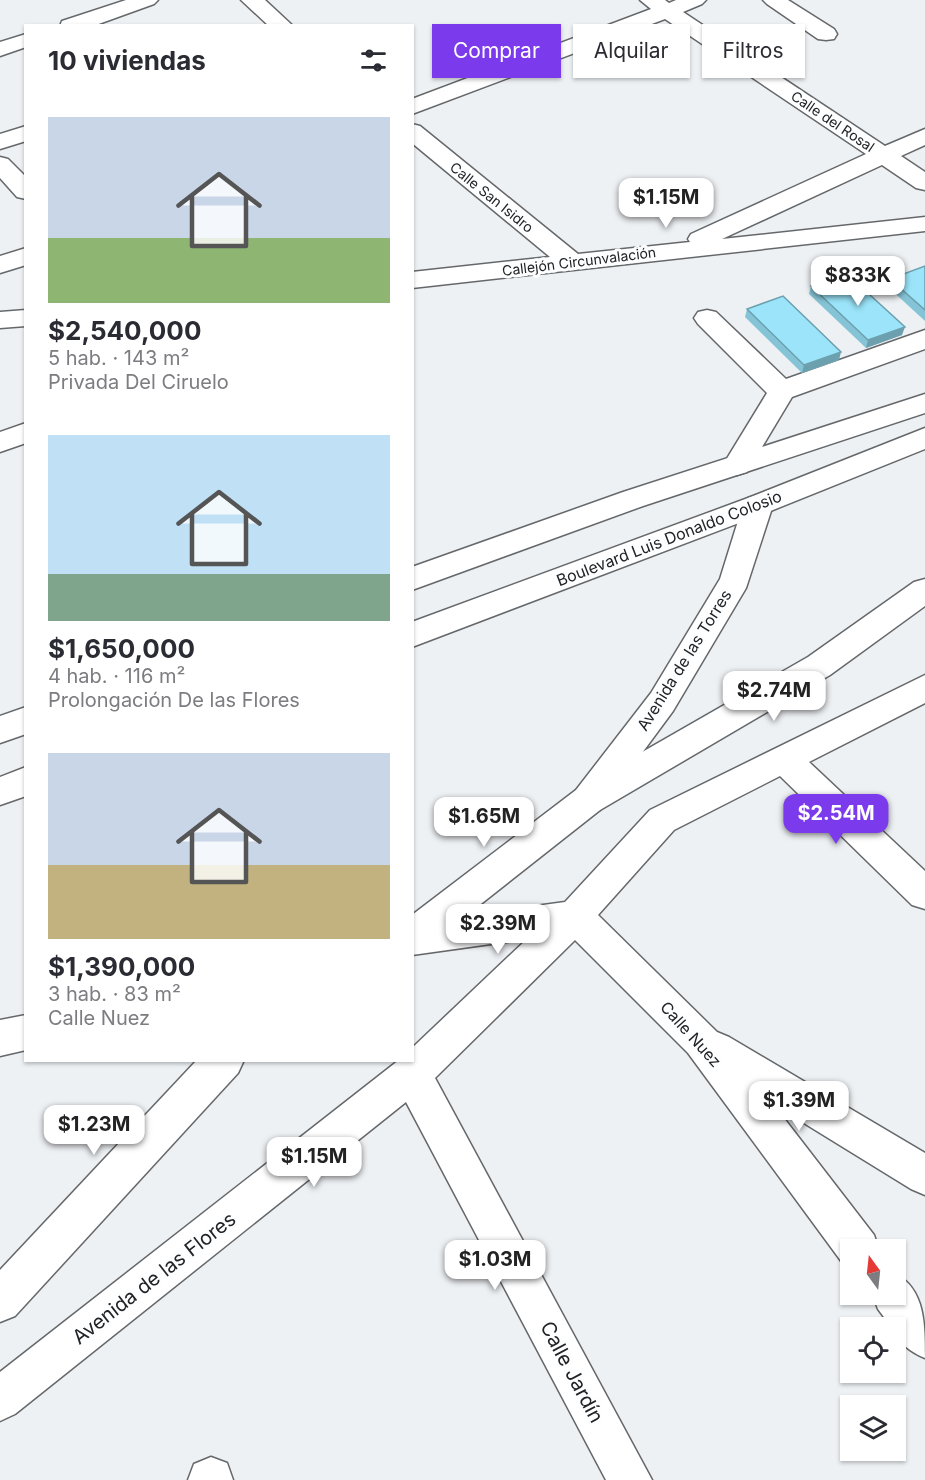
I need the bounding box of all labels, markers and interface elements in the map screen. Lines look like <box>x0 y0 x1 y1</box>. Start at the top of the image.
chip: Comprar <box>432 24 561 78</box>
chip: Alquilar <box>573 24 690 78</box>
chip: Filtros <box>702 24 805 78</box>
icon: filters <box>357 44 390 77</box>
text: 10 viviendas <box>48 45 206 76</box>
street label: Calle del Rosal <box>788 87 878 155</box>
icon: home <box>165 156 273 264</box>
street label: Calle San Isidro <box>447 158 537 236</box>
pin: $1.15M <box>617 178 715 229</box>
text: $1.15M <box>633 185 699 209</box>
street label: Callejón Circunvalación <box>501 243 657 279</box>
pin: $833K <box>816 256 900 307</box>
text: $833K <box>825 263 891 287</box>
text: $2,540,000 <box>48 315 201 346</box>
text: 5 hab. · 143 m² <box>48 346 189 370</box>
text: Privada Del Ciruelo <box>48 370 229 394</box>
icon: home <box>165 474 273 582</box>
street label: Boulevard Luis Donaldo Colosio <box>554 486 784 590</box>
street label: Avenida de las Torres <box>632 586 736 734</box>
text: $1,650,000 <box>48 633 195 664</box>
text: 4 hab. · 116 m² <box>48 664 185 688</box>
pin: $2.74M <box>725 671 823 722</box>
text: $2.74M <box>737 678 811 702</box>
text: Prolongación De las Flores <box>48 688 300 712</box>
icon: home <box>165 792 273 900</box>
pin: $2.54M <box>787 794 885 845</box>
pin: $1.65M <box>435 797 533 848</box>
text: $2.54M <box>797 801 875 825</box>
text: $1.65M <box>448 804 520 828</box>
pin: $2.39M <box>449 904 547 955</box>
text: $2.39M <box>460 911 536 935</box>
text: $1,390,000 <box>48 951 195 982</box>
text: 3 hab. · 83 m² <box>48 982 181 1006</box>
street label: Calle Nuez <box>656 997 726 1071</box>
text: Calle Nuez <box>48 1006 150 1030</box>
pin: $1.39M <box>750 1081 848 1132</box>
text: $1.39M <box>763 1088 835 1112</box>
pin: $1.23M <box>45 1105 143 1156</box>
text: $1.23M <box>58 1112 130 1136</box>
pin: $1.15M <box>265 1137 363 1188</box>
text: $1.15M <box>281 1144 347 1168</box>
street label: Avenida de las Flores <box>68 1207 240 1349</box>
north arrow <box>840 1239 906 1305</box>
map controls <box>840 1239 906 1461</box>
pin: $1.03M <box>446 1240 544 1291</box>
text: $1.03M <box>459 1247 531 1271</box>
street label: Calle Jardín <box>535 1317 609 1427</box>
button: locate <box>840 1317 906 1383</box>
button: layers <box>840 1395 906 1461</box>

